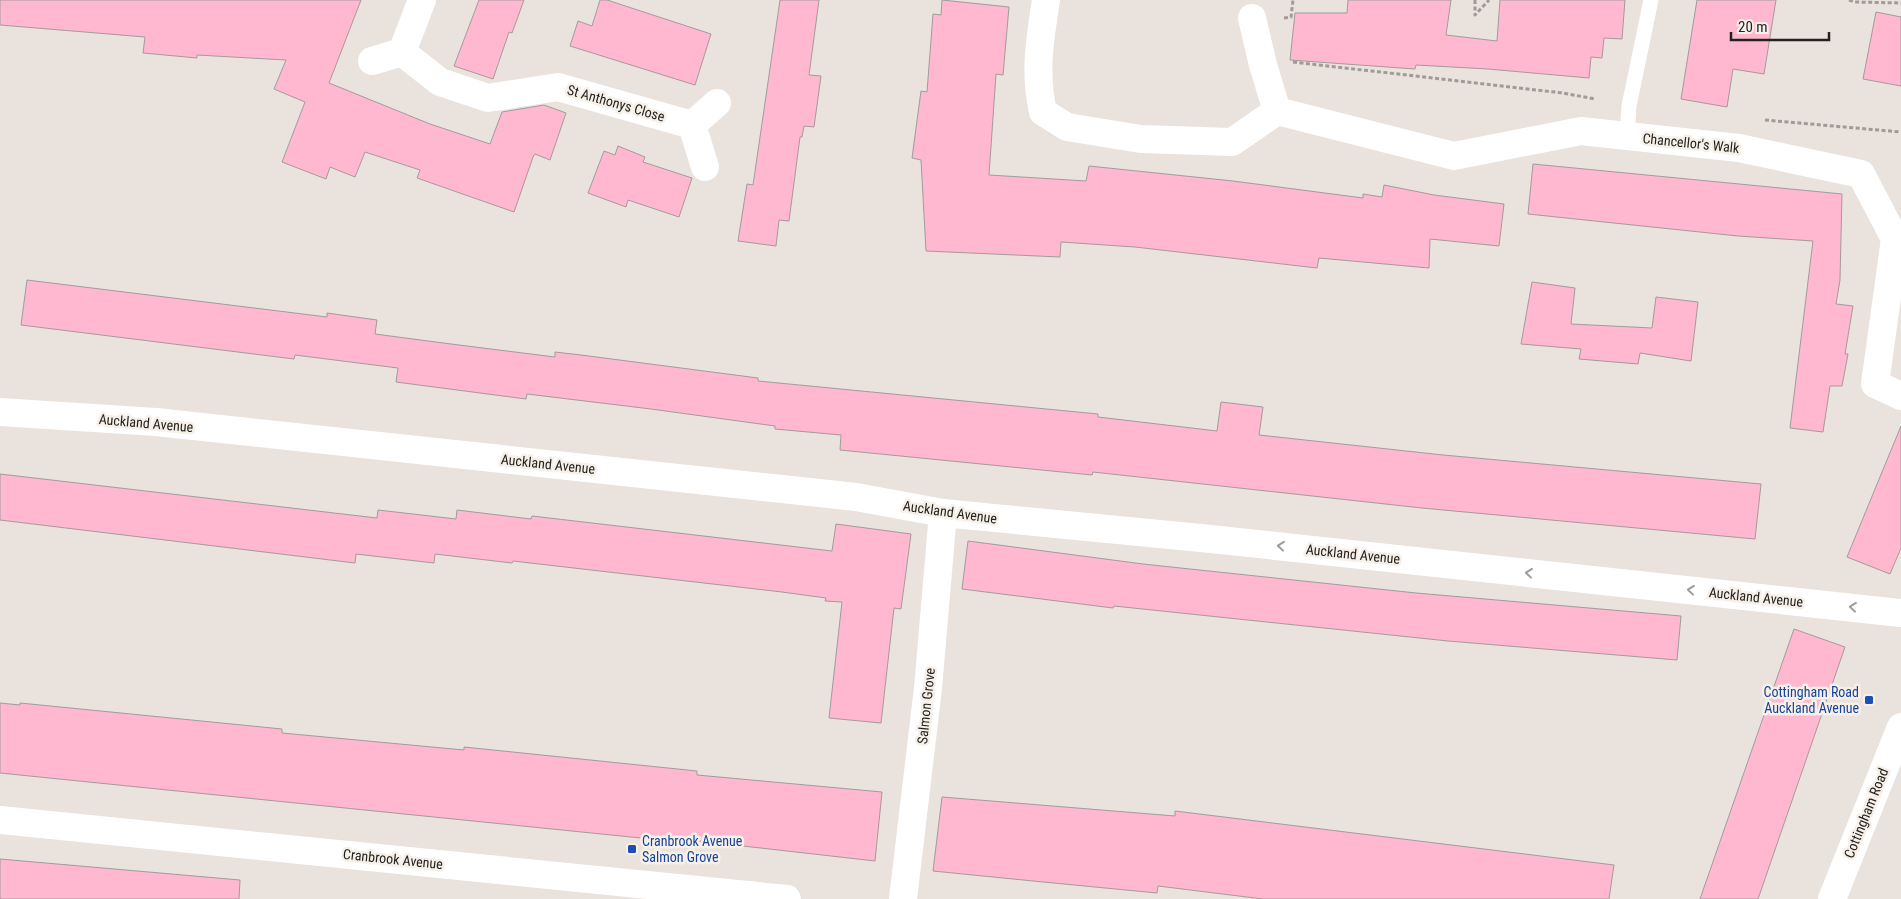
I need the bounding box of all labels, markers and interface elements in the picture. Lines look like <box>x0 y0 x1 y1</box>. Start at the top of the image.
scale bar <box>1731 10 1828 42</box>
text: 20 m <box>1738 18 1768 36</box>
street label: St Anthonys Close <box>565 81 667 125</box>
street label: Chancellor's Walk <box>1642 130 1741 156</box>
street label: Auckland Avenue <box>98 411 194 435</box>
street label: Auckland Avenue <box>500 451 596 477</box>
street label: Auckland Avenue <box>902 497 998 527</box>
one-way arrow <box>1276 541 1284 552</box>
street label: Auckland Avenue <box>1305 541 1401 567</box>
one-way arrow <box>1525 568 1533 579</box>
street label: Auckland Avenue <box>1708 584 1804 610</box>
one-way arrow <box>1687 585 1695 596</box>
one-way arrow <box>1848 602 1856 613</box>
street label: Salmon Grove <box>914 667 938 745</box>
place label: Cottingham Road Auckland Avenue <box>1764 684 1859 716</box>
marker: Cottingham Road Auckland Avenue <box>1863 694 1875 706</box>
street label: Cottingham Road <box>1841 766 1891 860</box>
place label: Cranbrook Avenue Salmon Grove <box>642 833 743 865</box>
marker: Cranbrook Avenue Salmon Grove <box>626 843 638 855</box>
street label: Cranbrook Avenue <box>342 846 444 872</box>

